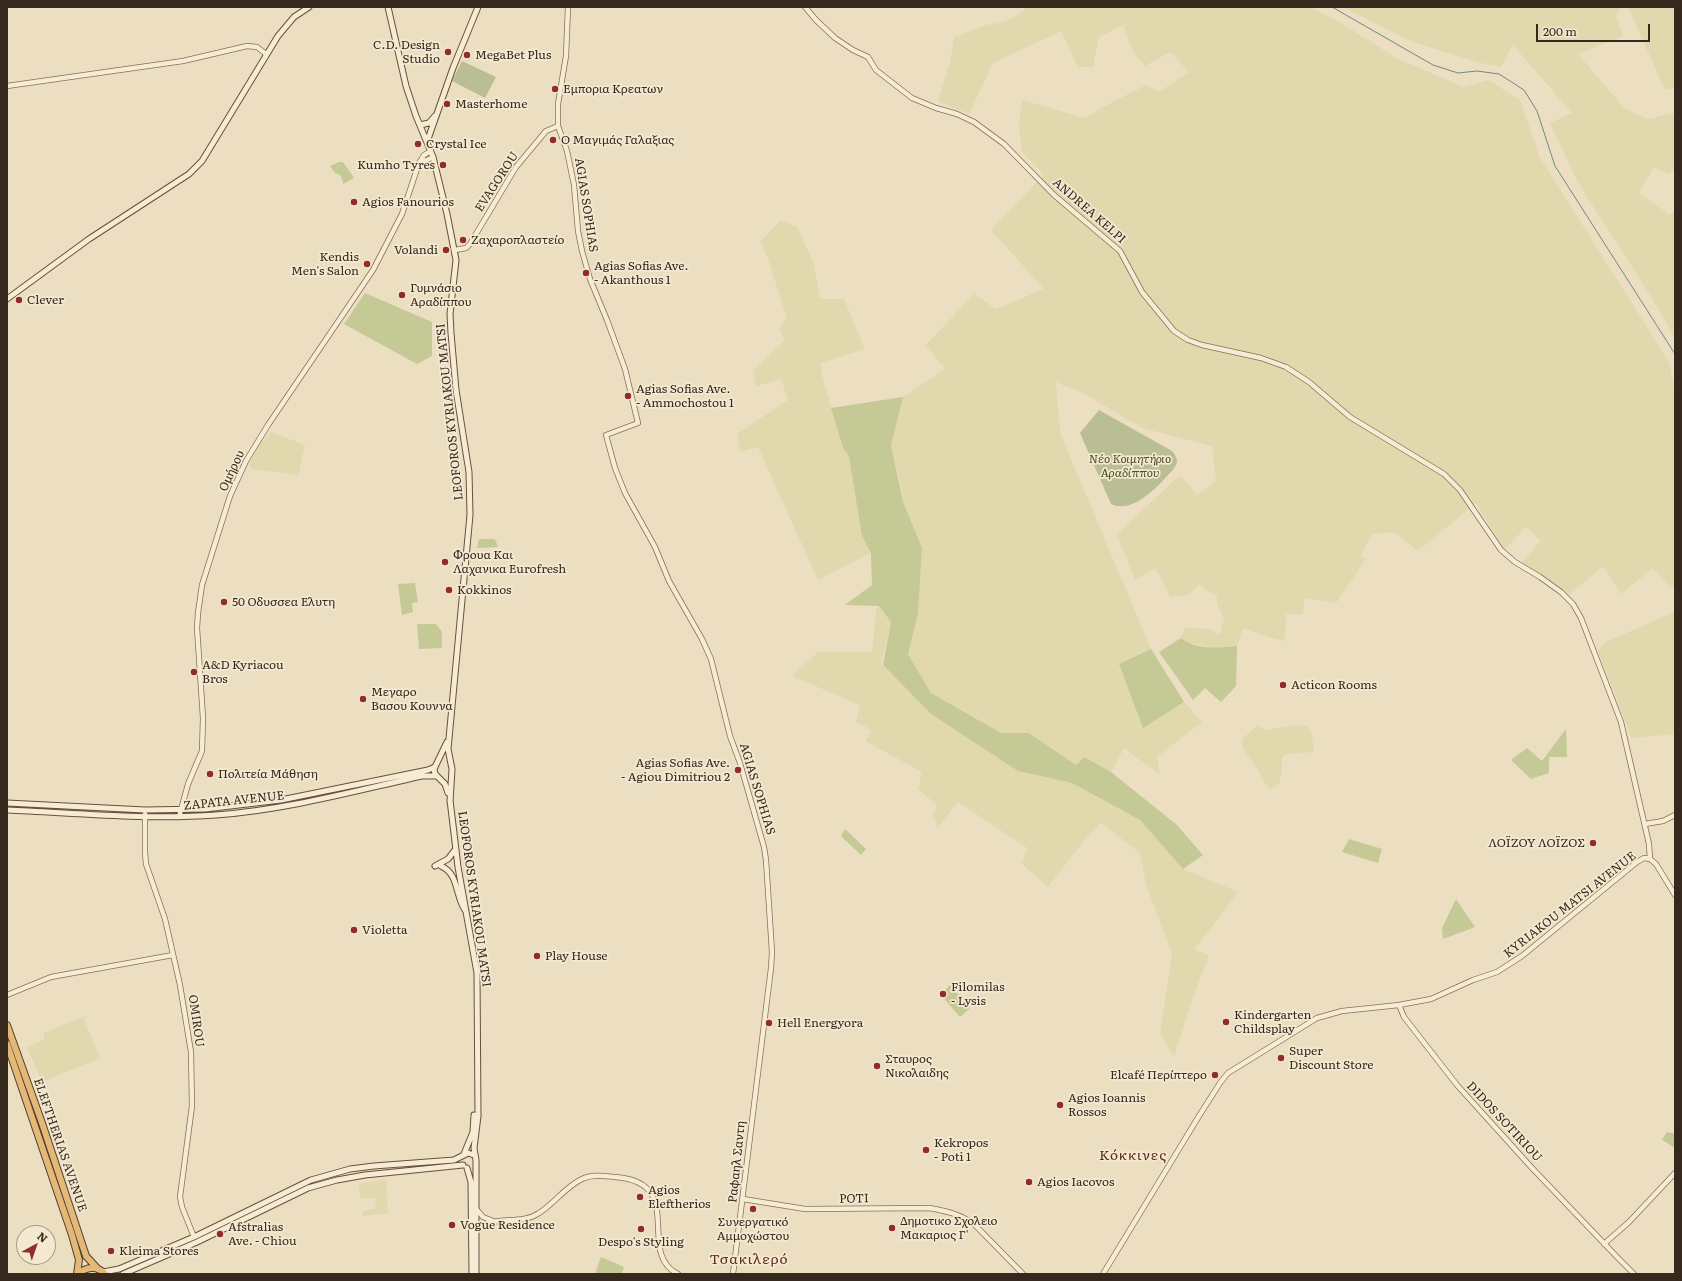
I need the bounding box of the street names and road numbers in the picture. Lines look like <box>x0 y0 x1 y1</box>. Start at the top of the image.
street label: EVAGOROU <box>472 149 522 215</box>
street label: AGIAS SOPHIAS <box>571 157 601 253</box>
street label: ANDREA KELPI <box>1050 175 1128 247</box>
street label: LEOFOROS KYRIAKOU MATSI <box>434 323 466 501</box>
street label: Ομήρου <box>216 448 248 494</box>
street label: AGIAS SOPHIAS <box>736 741 778 837</box>
street label: ZAPATA AVENUE <box>183 789 285 813</box>
street label: LEOFOROS KYRIAKOU MATSI <box>455 810 493 988</box>
street label: KYRIAKOU MATSI AVENUE <box>1501 849 1639 961</box>
street label: OMIROU <box>185 994 207 1048</box>
street label: ELEFTHERIAS AVENUE <box>30 1076 90 1214</box>
street label: DIDOS SOTIRIOU <box>1463 1079 1545 1165</box>
street label: Ραφαηλ Σαντη <box>726 1120 748 1204</box>
street label: POTI <box>839 1192 869 1206</box>

